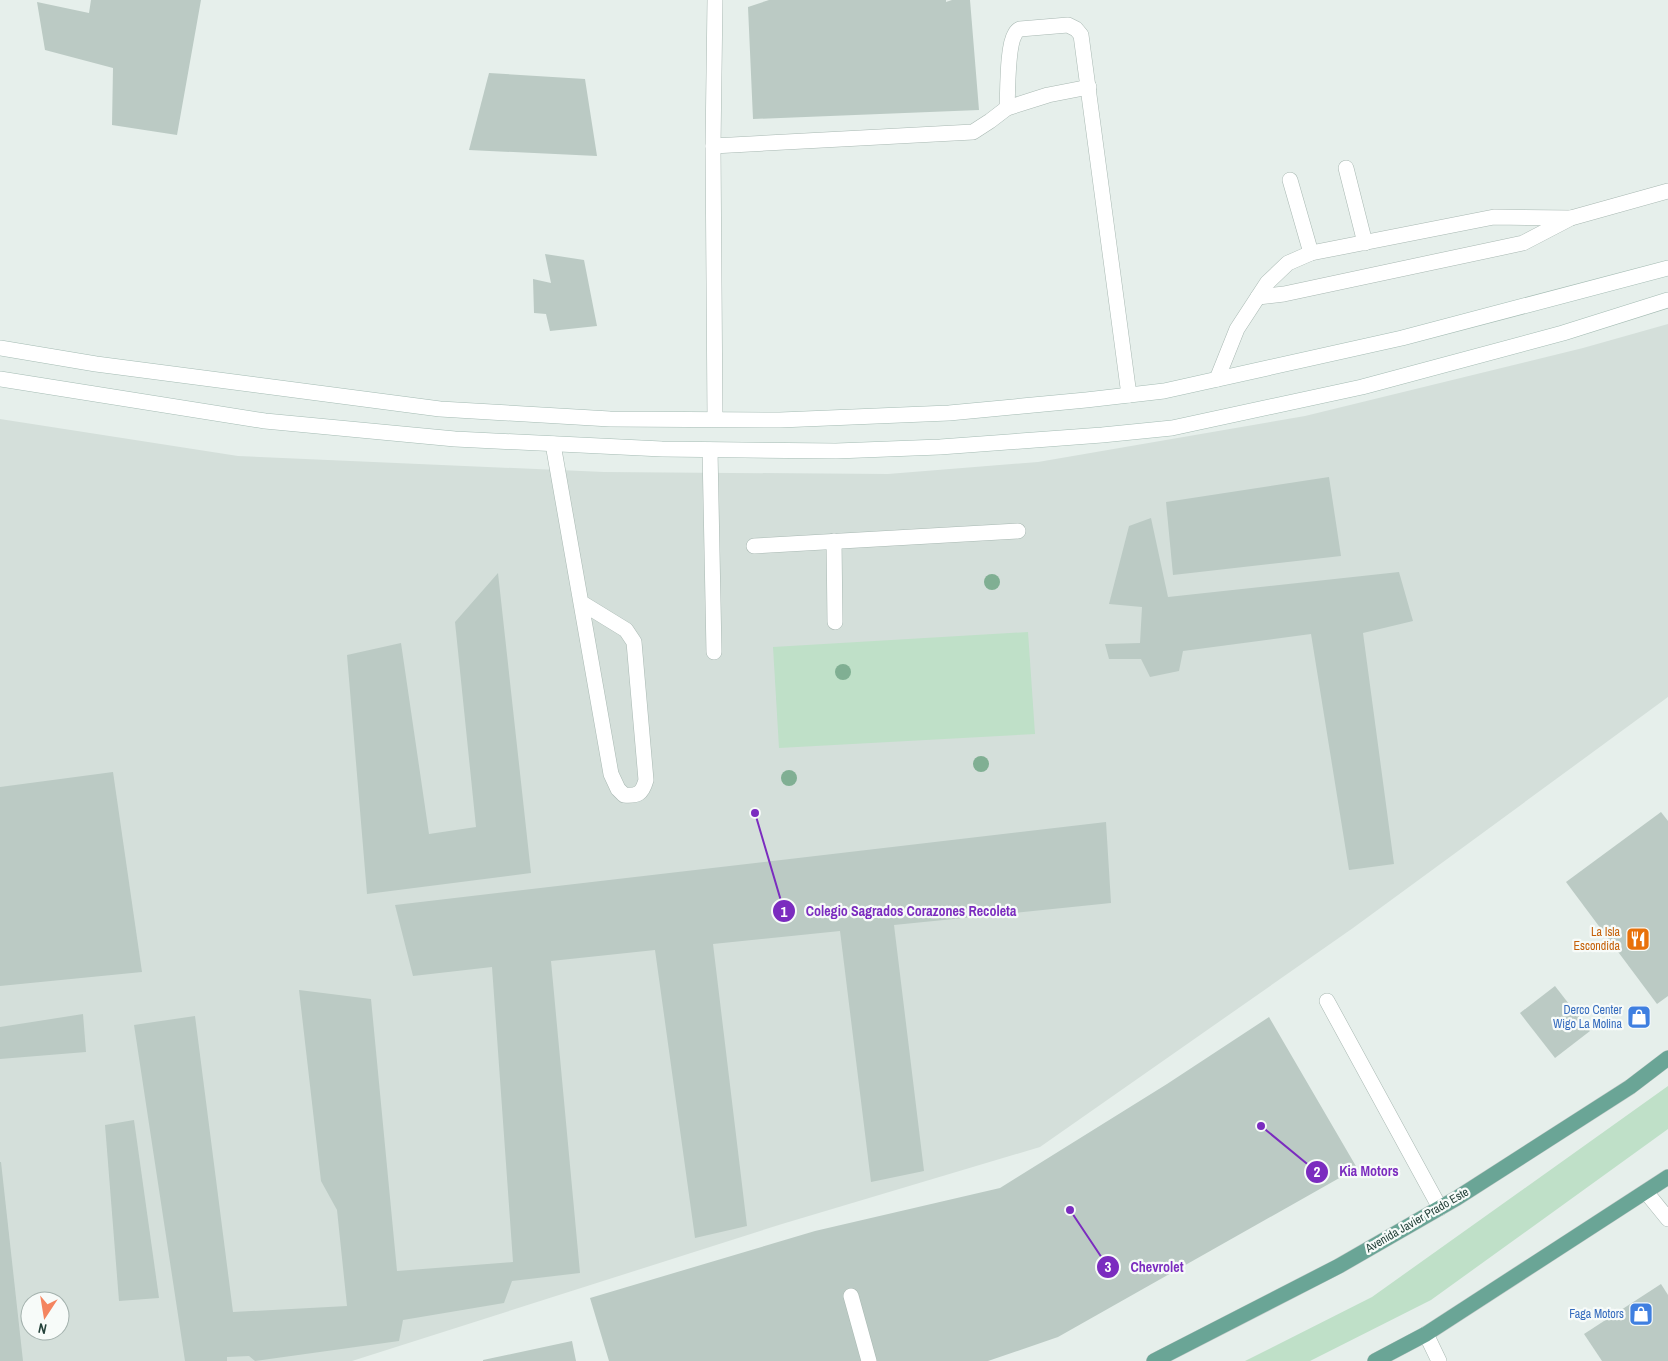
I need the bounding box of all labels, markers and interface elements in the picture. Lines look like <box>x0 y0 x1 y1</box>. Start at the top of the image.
callout: Colegio Sagrados Corazones Recoleta <box>771 897 1027 926</box>
text: 1 <box>781 901 788 922</box>
text: Colegio Sagrados Corazones Recoleta <box>806 902 1017 920</box>
place label: La Isla Escondida <box>1573 924 1621 954</box>
restaurant icon: La Isla Escondida <box>1625 926 1651 952</box>
place label: Derco Center Wigo La Molina <box>1553 1002 1623 1032</box>
shop icon: Derco Center Wigo La Molina <box>1626 1004 1652 1030</box>
callout: Kia Motors <box>1305 1157 1409 1186</box>
text: 2 <box>1314 1161 1321 1182</box>
text: Kia Motors <box>1339 1162 1399 1180</box>
street label: Avenida Javier Prado Este <box>1362 1184 1472 1257</box>
callout: Chevrolet <box>1095 1252 1193 1281</box>
text: 3 <box>1105 1256 1112 1277</box>
text: Chevrolet <box>1131 1258 1184 1276</box>
north arrow <box>20 1291 70 1341</box>
shop icon: Faga Motors <box>1628 1301 1654 1327</box>
place label: Faga Motors <box>1569 1306 1624 1322</box>
text: N <box>36 1319 48 1338</box>

